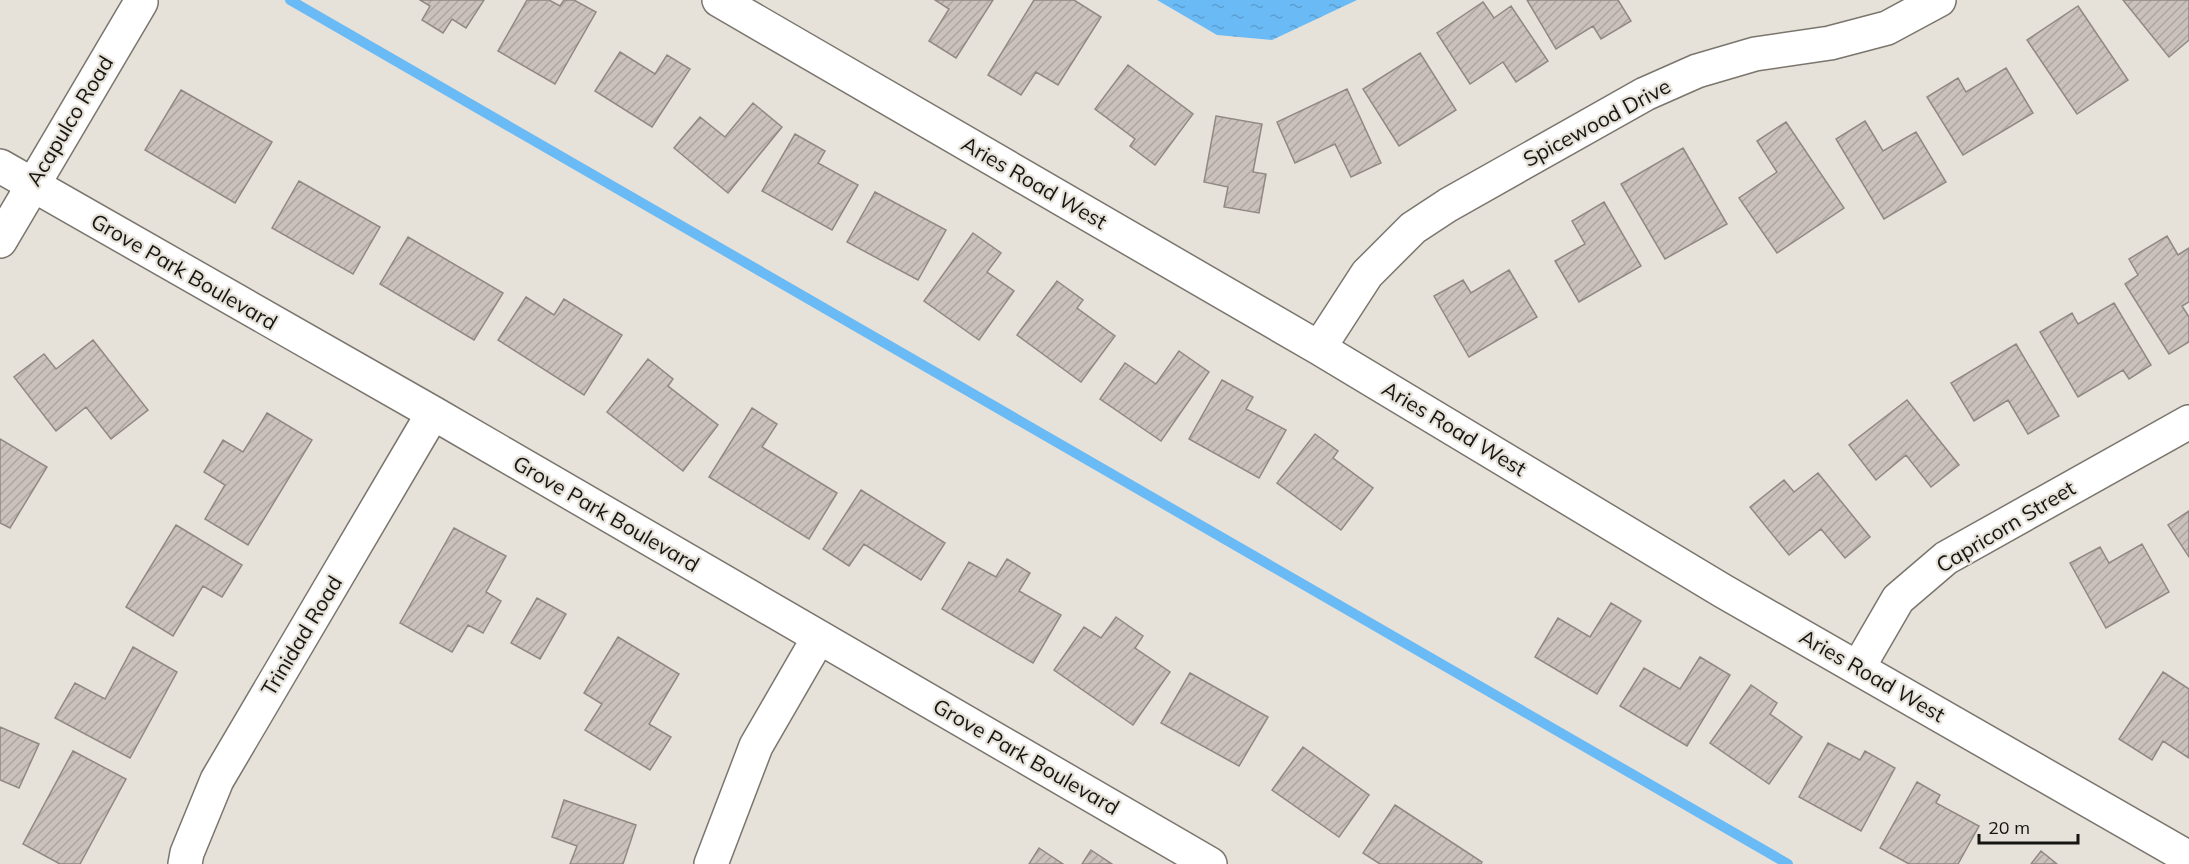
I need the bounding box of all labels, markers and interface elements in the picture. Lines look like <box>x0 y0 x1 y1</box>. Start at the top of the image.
street label: Acapulco Road <box>20 51 118 190</box>
street label: Spicewood Drive <box>1518 72 1675 172</box>
street label: Aries Road West <box>957 130 1112 234</box>
street label: Grove Park Boulevard <box>87 207 282 335</box>
street label: Aries Road West <box>1378 375 1531 481</box>
street label: Grove Park Boulevard <box>509 449 704 577</box>
street label: Capricorn Street <box>1931 474 2080 578</box>
street label: Trinidad Road <box>255 571 347 700</box>
street label: Aries Road West <box>1795 623 1950 727</box>
street label: Grove Park Boulevard <box>929 692 1124 820</box>
scale bar <box>1979 807 2078 845</box>
text: 20 m <box>1988 816 2030 839</box>

